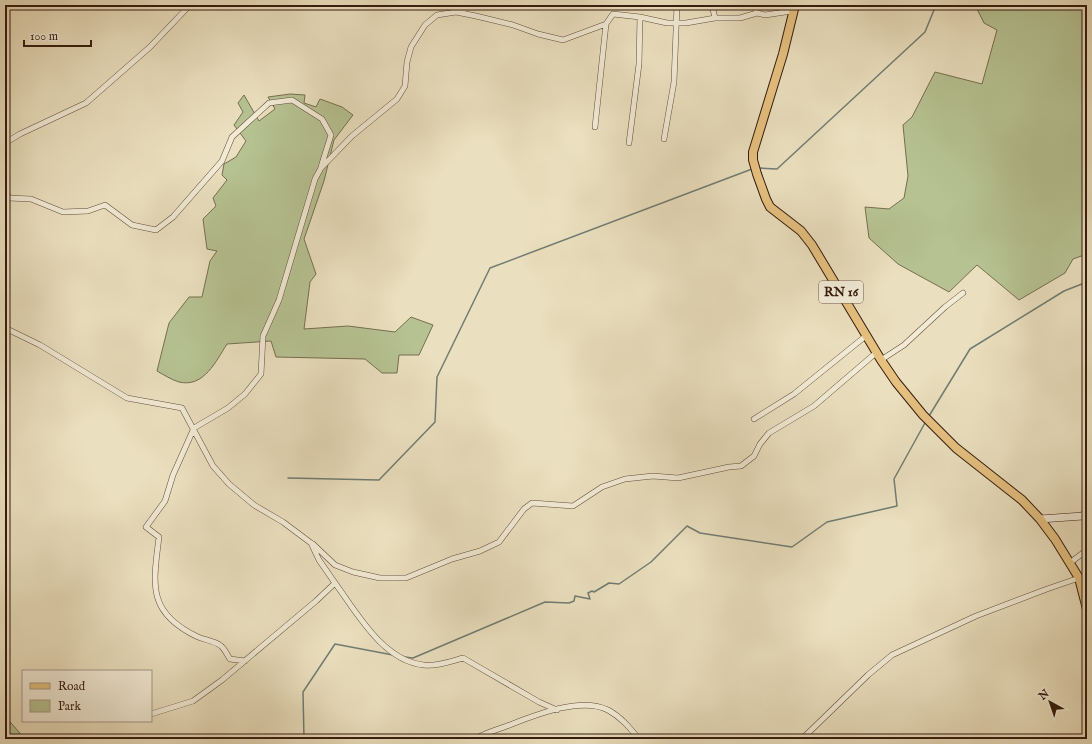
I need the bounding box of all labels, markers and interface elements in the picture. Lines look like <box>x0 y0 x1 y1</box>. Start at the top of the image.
scale bar <box>24 22 91 48</box>
text: 100 m <box>30 29 58 44</box>
road number: RN 16 <box>819 281 863 303</box>
legend <box>22 670 152 722</box>
text: Road <box>58 679 86 694</box>
north arrow <box>1030 682 1070 722</box>
text: N <box>1035 686 1053 704</box>
text: Park <box>58 699 81 714</box>

